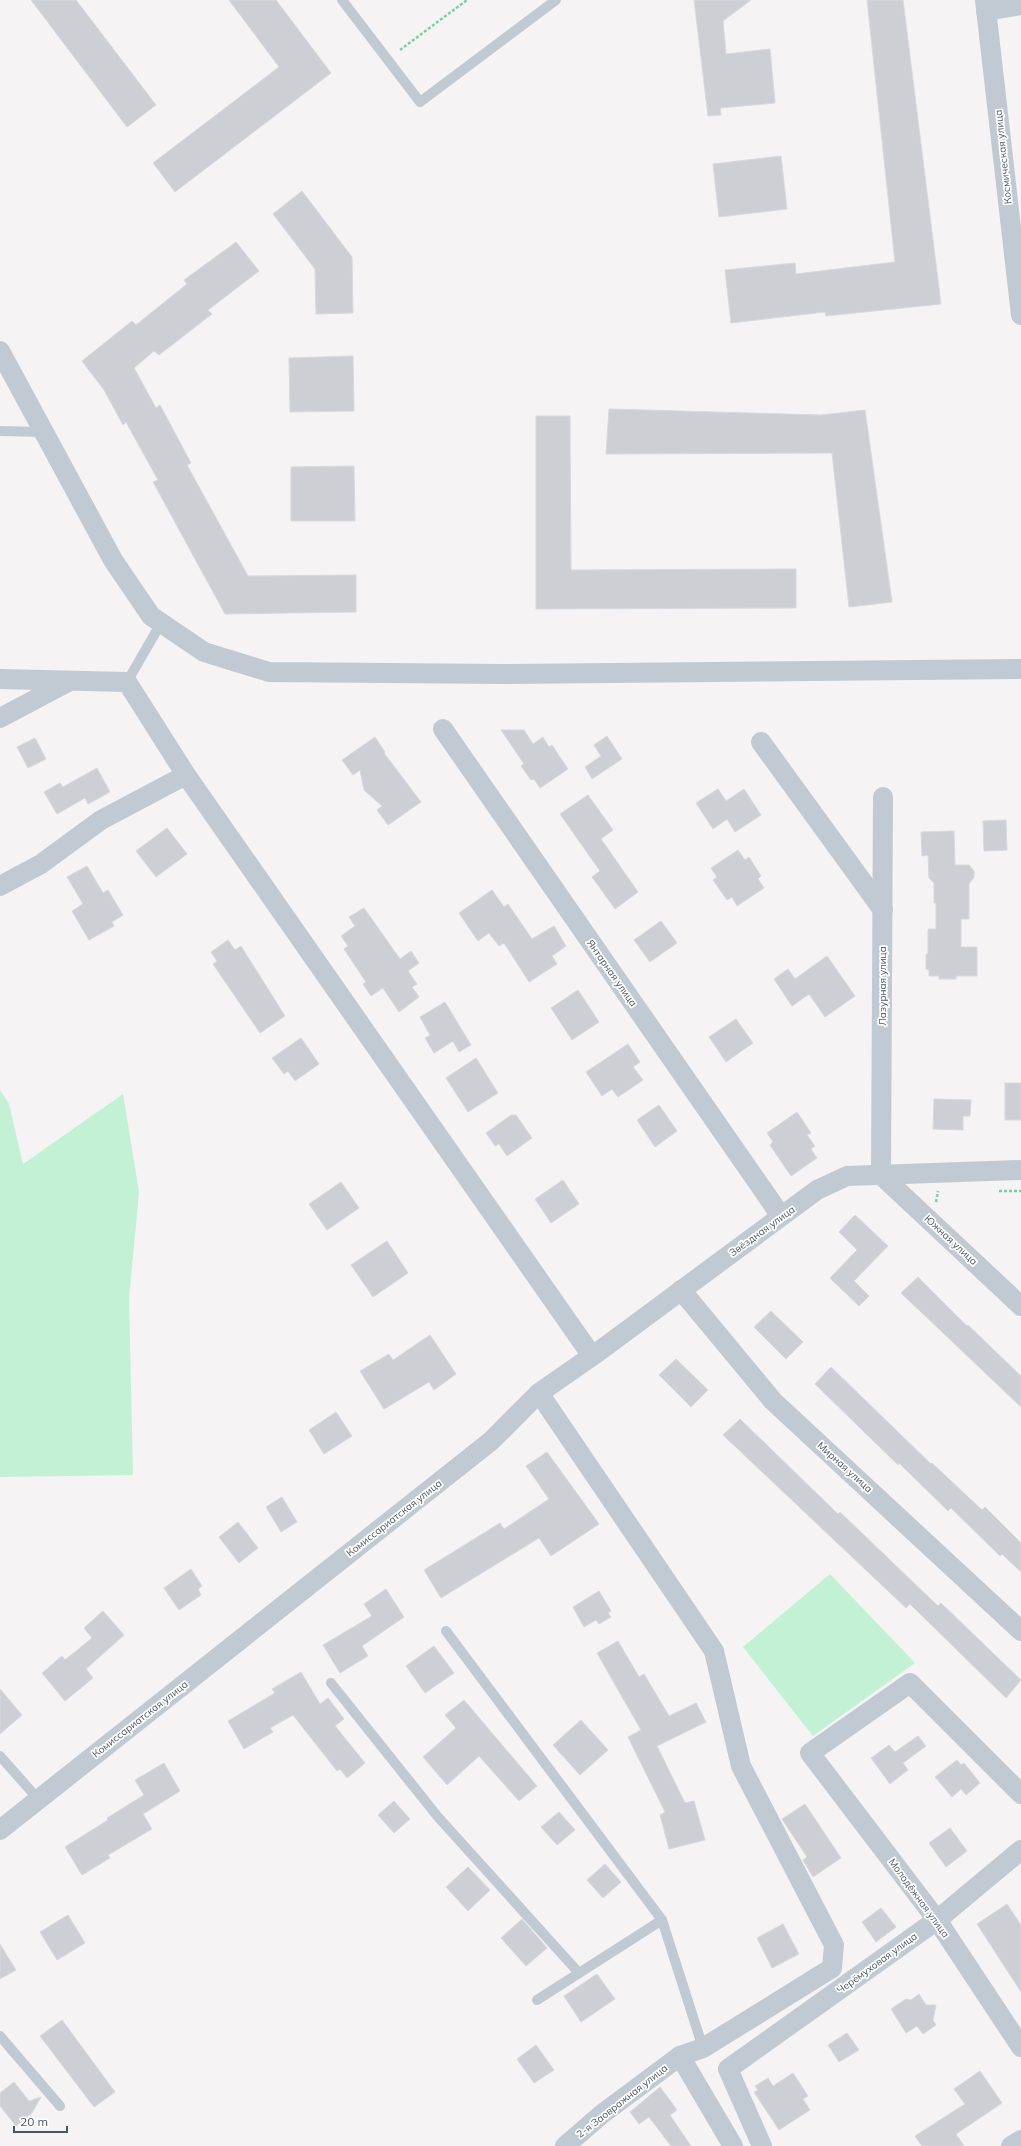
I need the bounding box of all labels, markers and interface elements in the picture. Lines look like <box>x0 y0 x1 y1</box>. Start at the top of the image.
street label: Космическая улица <box>992 109 1014 205</box>
street label: Янтарная улица <box>584 937 640 1009</box>
street label: Лазурная улица <box>876 946 889 1026</box>
street label: Звёздная улица <box>727 1203 797 1259</box>
street label: Южная улица <box>922 1212 980 1268</box>
street label: Мирная улица <box>815 1439 875 1495</box>
street label: Комиссариатская улица <box>344 1477 444 1559</box>
street label: Комиссариатская улица <box>90 1678 190 1760</box>
street label: Молодёжная улица <box>886 1856 952 1940</box>
street label: Черёмуховая улица <box>834 1929 920 1997</box>
street label: 2-я Заовражная улица <box>574 2061 670 2141</box>
scale bar <box>14 2108 67 2134</box>
text: 20 m <box>20 2114 48 2129</box>

